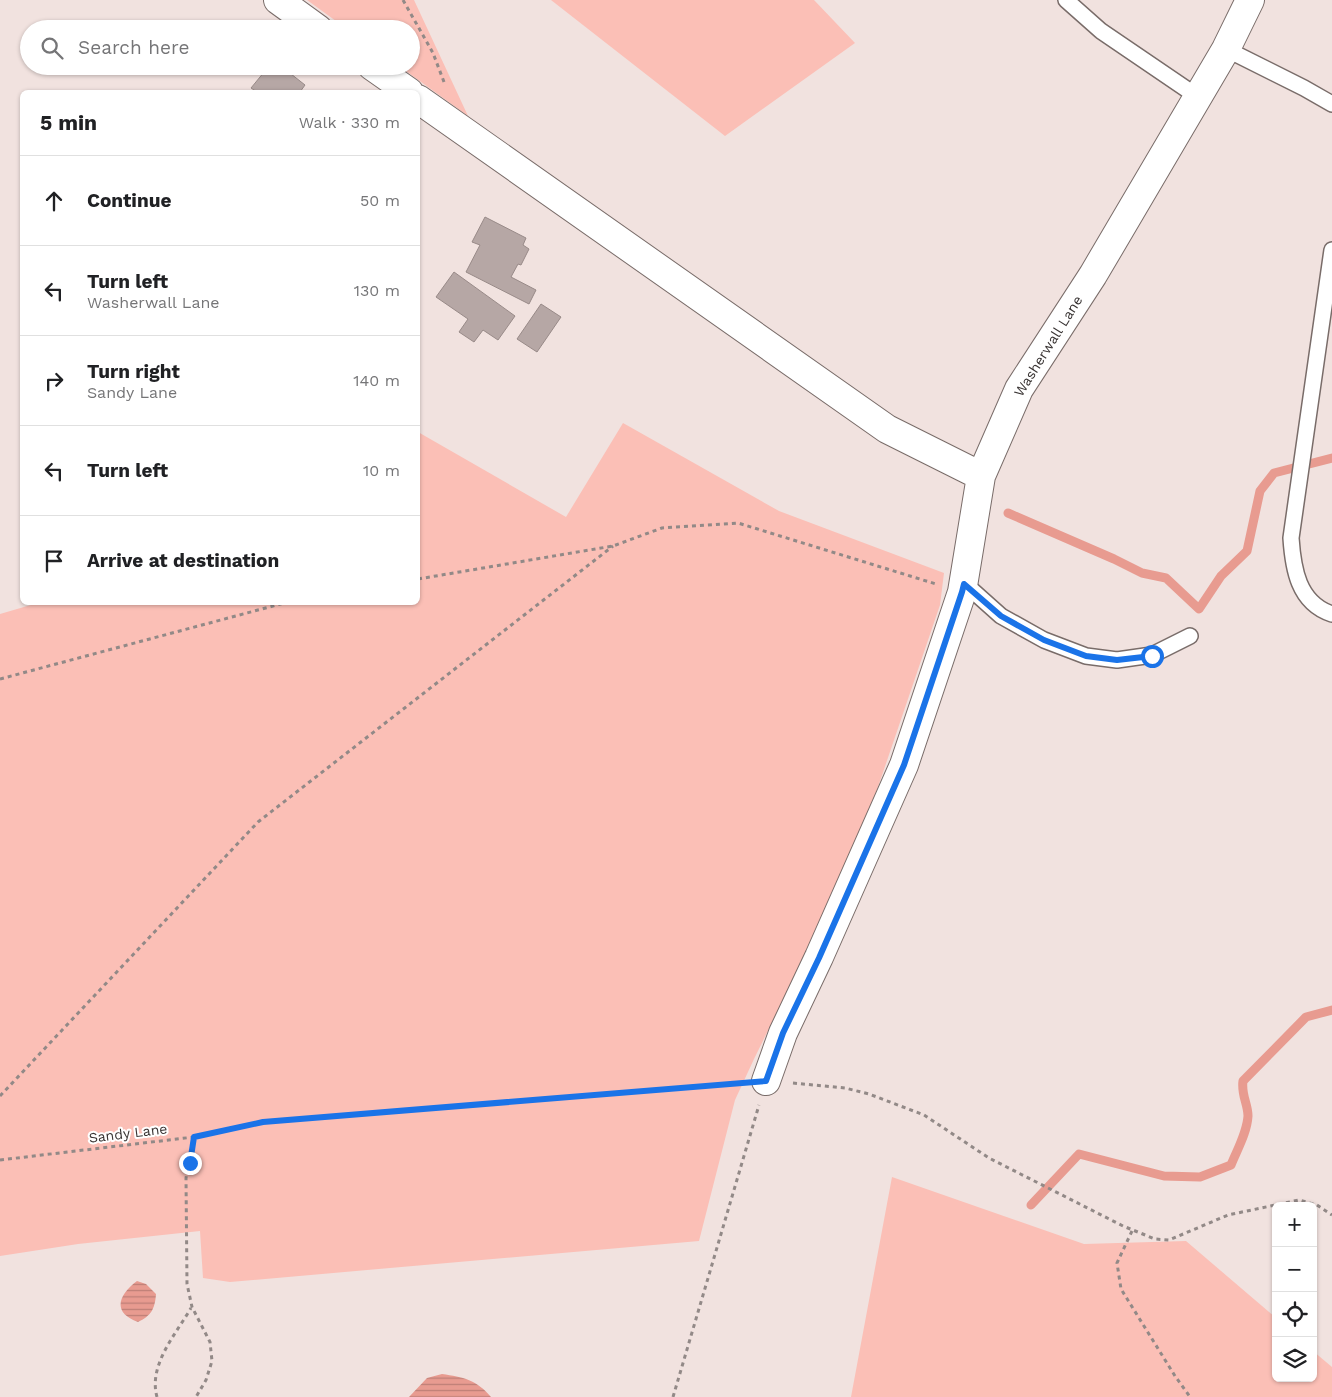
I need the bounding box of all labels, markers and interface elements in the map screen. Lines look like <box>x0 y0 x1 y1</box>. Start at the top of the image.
search box <box>20 20 420 75</box>
icon: search <box>38 34 66 62</box>
text: Search here <box>78 36 189 59</box>
text: 5 min <box>40 110 97 135</box>
text: Walk · 330 m <box>299 113 400 132</box>
icon: ahead <box>40 187 68 215</box>
text: Continue <box>87 189 171 212</box>
text: 50 m <box>360 191 400 210</box>
text: Turn left <box>87 270 168 293</box>
icon: left <box>40 277 68 305</box>
text: 130 m <box>354 281 400 300</box>
text: Washerwall Lane <box>87 293 220 312</box>
street label: Washerwall Lane <box>1010 293 1086 399</box>
text: Turn right <box>87 360 180 383</box>
icon: right <box>40 367 68 395</box>
text: 140 m <box>353 371 400 390</box>
text: Sandy Lane <box>87 383 177 402</box>
icon: left <box>40 457 68 485</box>
text: Turn left <box>87 459 168 482</box>
text: 10 m <box>363 461 400 480</box>
icon: arrive <box>40 547 68 575</box>
text: Arrive at destination <box>87 549 279 572</box>
route start <box>1141 645 1164 668</box>
street label: Sandy Lane <box>88 1120 168 1146</box>
route end <box>179 1152 202 1175</box>
map controls <box>1272 1202 1317 1382</box>
button: + <box>1272 1202 1317 1247</box>
button: − <box>1272 1247 1317 1292</box>
button: locate <box>1272 1292 1317 1337</box>
button: layers <box>1272 1337 1317 1382</box>

